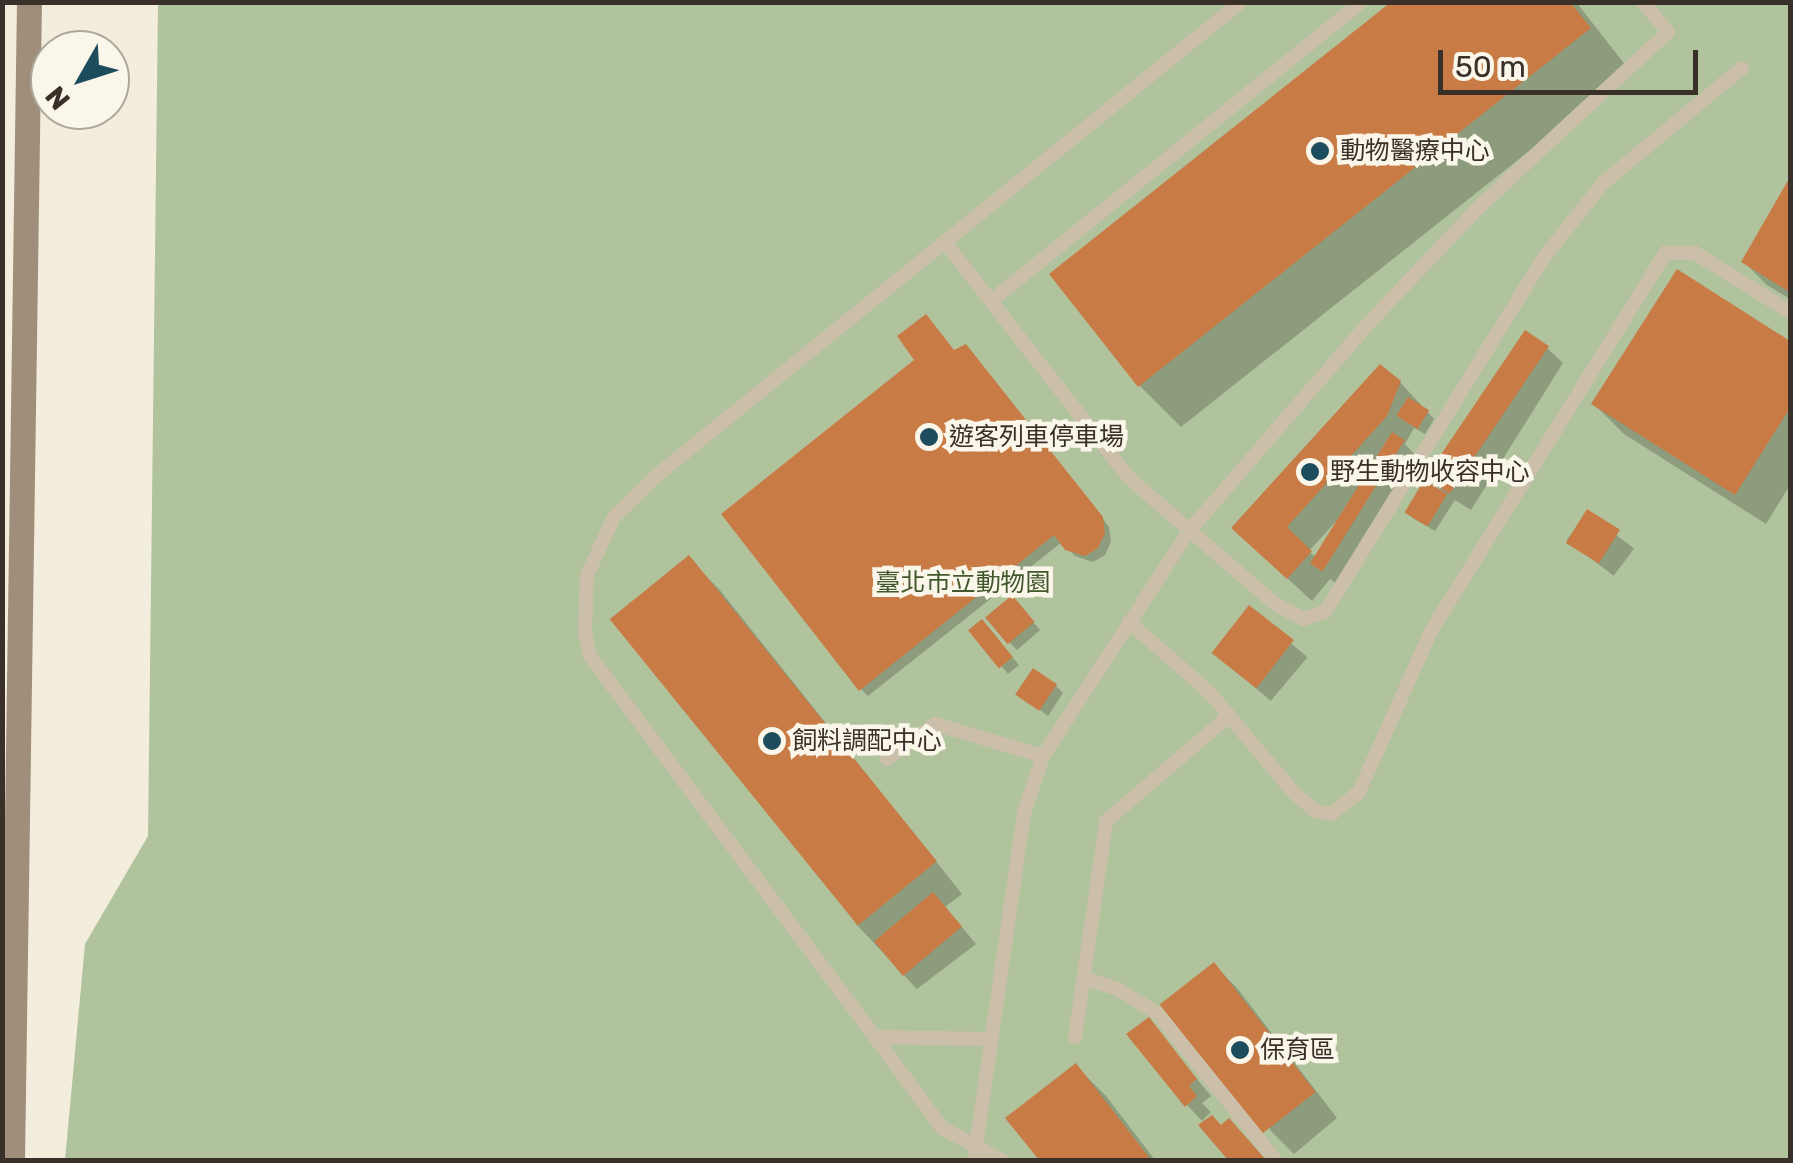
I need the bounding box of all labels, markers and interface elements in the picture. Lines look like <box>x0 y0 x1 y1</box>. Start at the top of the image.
north arrow <box>30 30 130 130</box>
scale bar <box>1443 30 1703 92</box>
text: 50 m <box>1455 49 1526 85</box>
text: N <box>39 80 77 116</box>
place label: 動物醫療中心 <box>1340 136 1490 166</box>
marker: 動物醫療中心 <box>1309 140 1331 162</box>
place label: 遊客列車停車場 <box>949 422 1124 452</box>
marker: 遊客列車停車場 <box>918 426 940 448</box>
place label: 野生動物收容中心 <box>1330 457 1530 487</box>
marker: 野生動物收容中心 <box>1299 461 1321 483</box>
park label: 臺北市立動物園 <box>876 568 1050 598</box>
place label: 飼料調配中心 <box>792 726 942 756</box>
marker: 飼料調配中心 <box>761 730 783 752</box>
place label: 保育區 <box>1260 1035 1335 1065</box>
marker: 保育區 <box>1229 1039 1251 1061</box>

